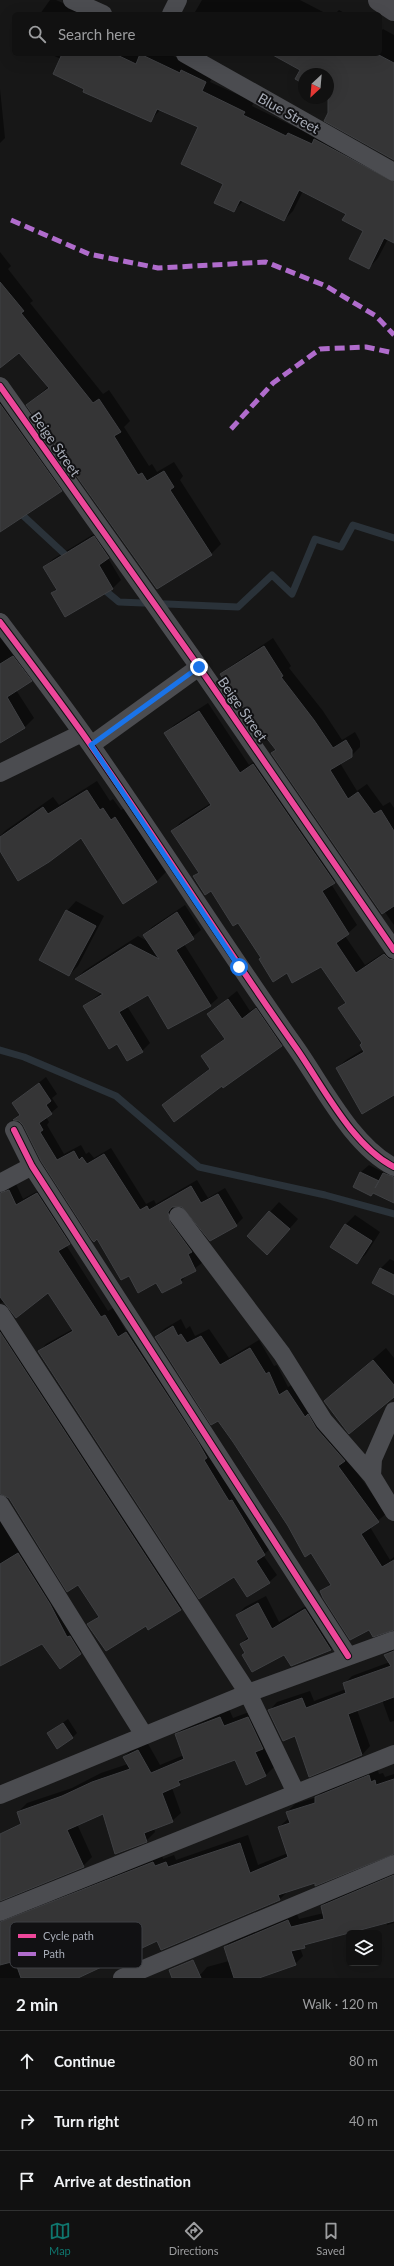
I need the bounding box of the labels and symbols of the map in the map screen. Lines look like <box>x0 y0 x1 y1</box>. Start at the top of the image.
north arrow <box>298 68 334 104</box>
street label: Blue Street <box>255 89 323 137</box>
street label: Beige Street <box>28 409 84 479</box>
route end <box>190 658 208 676</box>
street label: Beige Street <box>215 674 271 744</box>
route start <box>230 958 248 976</box>
legend <box>10 1922 142 1968</box>
text: Cycle path <box>43 1929 94 1942</box>
text: Path <box>43 1947 65 1960</box>

